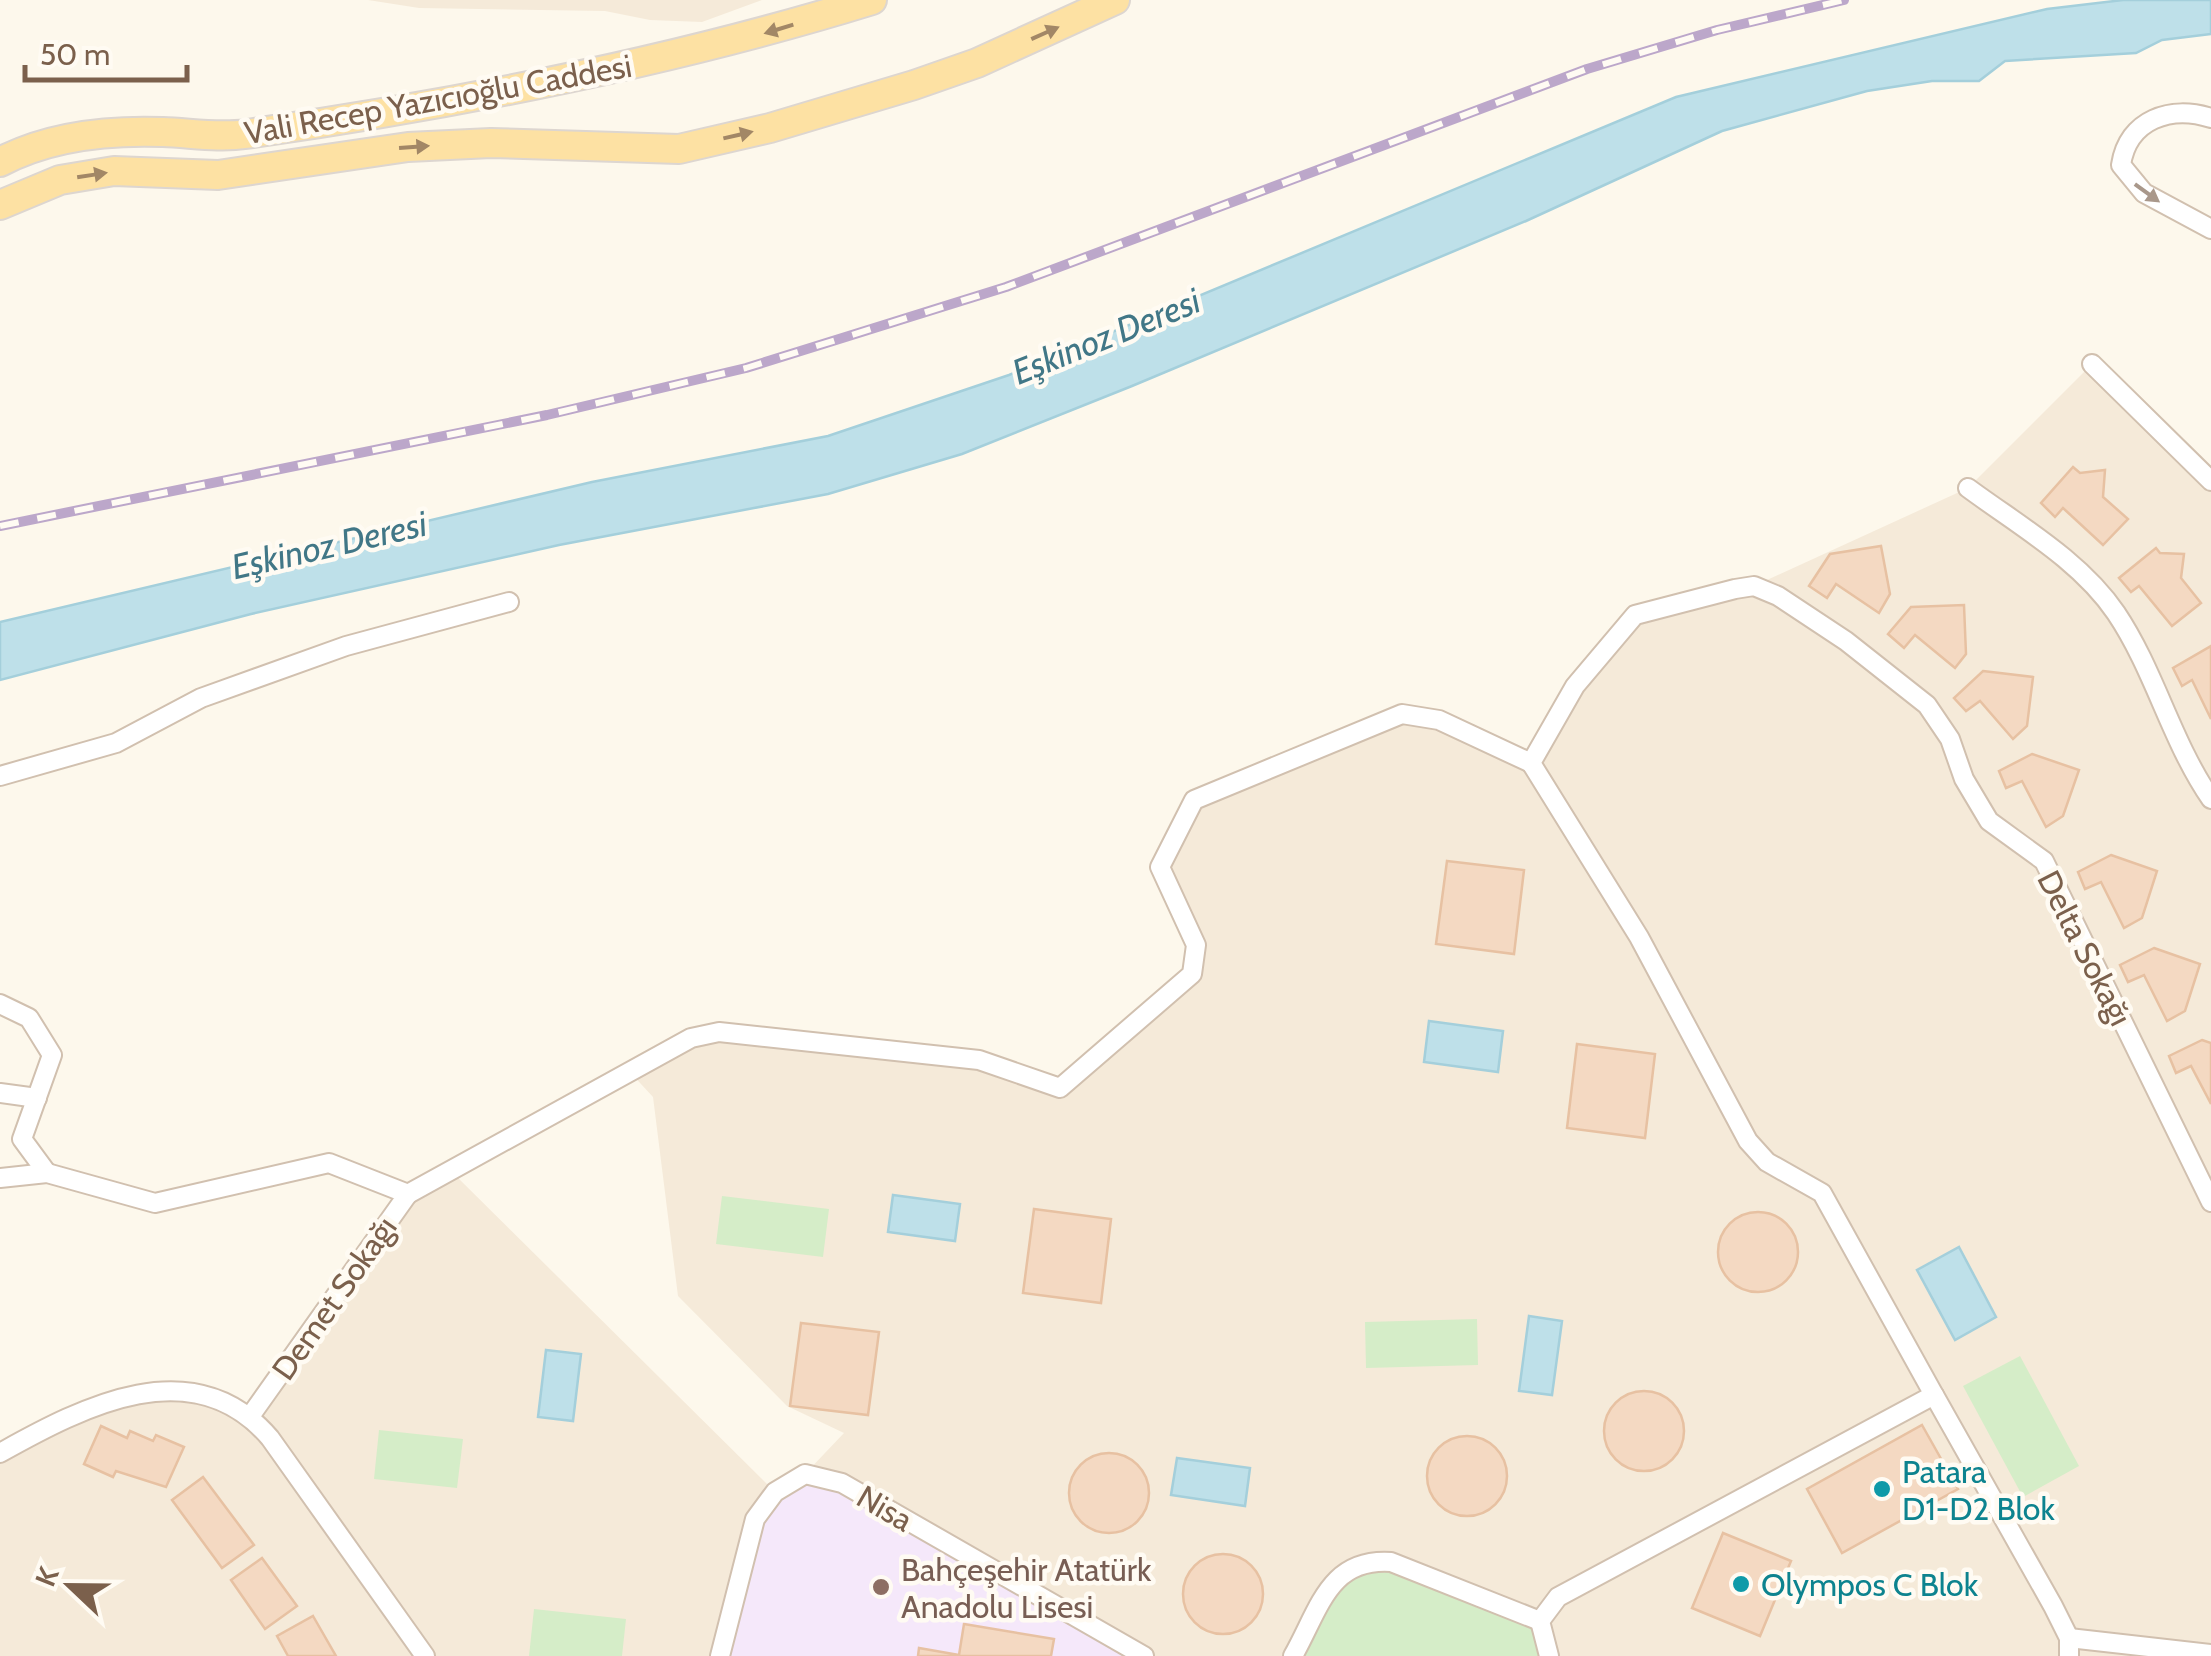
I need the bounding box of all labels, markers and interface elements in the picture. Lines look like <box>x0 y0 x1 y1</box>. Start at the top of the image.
scale bar <box>25 20 188 82</box>
one-way arrow <box>763 22 793 37</box>
one-way arrow <box>1030 25 1060 41</box>
text: 50 m <box>40 36 110 73</box>
street label: Vali Recep Yazıcıoğlu Caddesi <box>241 46 635 152</box>
one-way arrow <box>723 127 754 143</box>
one-way arrow <box>399 139 431 155</box>
one-way arrow <box>77 166 108 182</box>
one-way arrow <box>2134 183 2160 202</box>
water label: Eşkinoz Deresi <box>1006 279 1207 393</box>
water label: Eşkinoz Deresi <box>227 502 431 588</box>
street label: Delta Sokağı <box>2029 864 2141 1032</box>
street label: Demet Sokağı <box>263 1209 405 1387</box>
place label: Patara D1-D2 Blok <box>1902 1452 2055 1528</box>
street label: Nisa <box>850 1477 920 1540</box>
marker: Patara D1-D2 Blok <box>1871 1478 1893 1500</box>
north arrow <box>20 1536 120 1636</box>
place label: Bahçeşehir Atatürk Anadolu Lisesi <box>901 1550 1152 1626</box>
text: K <box>28 1562 66 1591</box>
place label: Olympos C Blok <box>1761 1565 1979 1604</box>
marker: Olympos C Blok <box>1730 1573 1752 1595</box>
marker: Bahçeşehir Atatürk Anadolu Lisesi <box>870 1576 892 1598</box>

